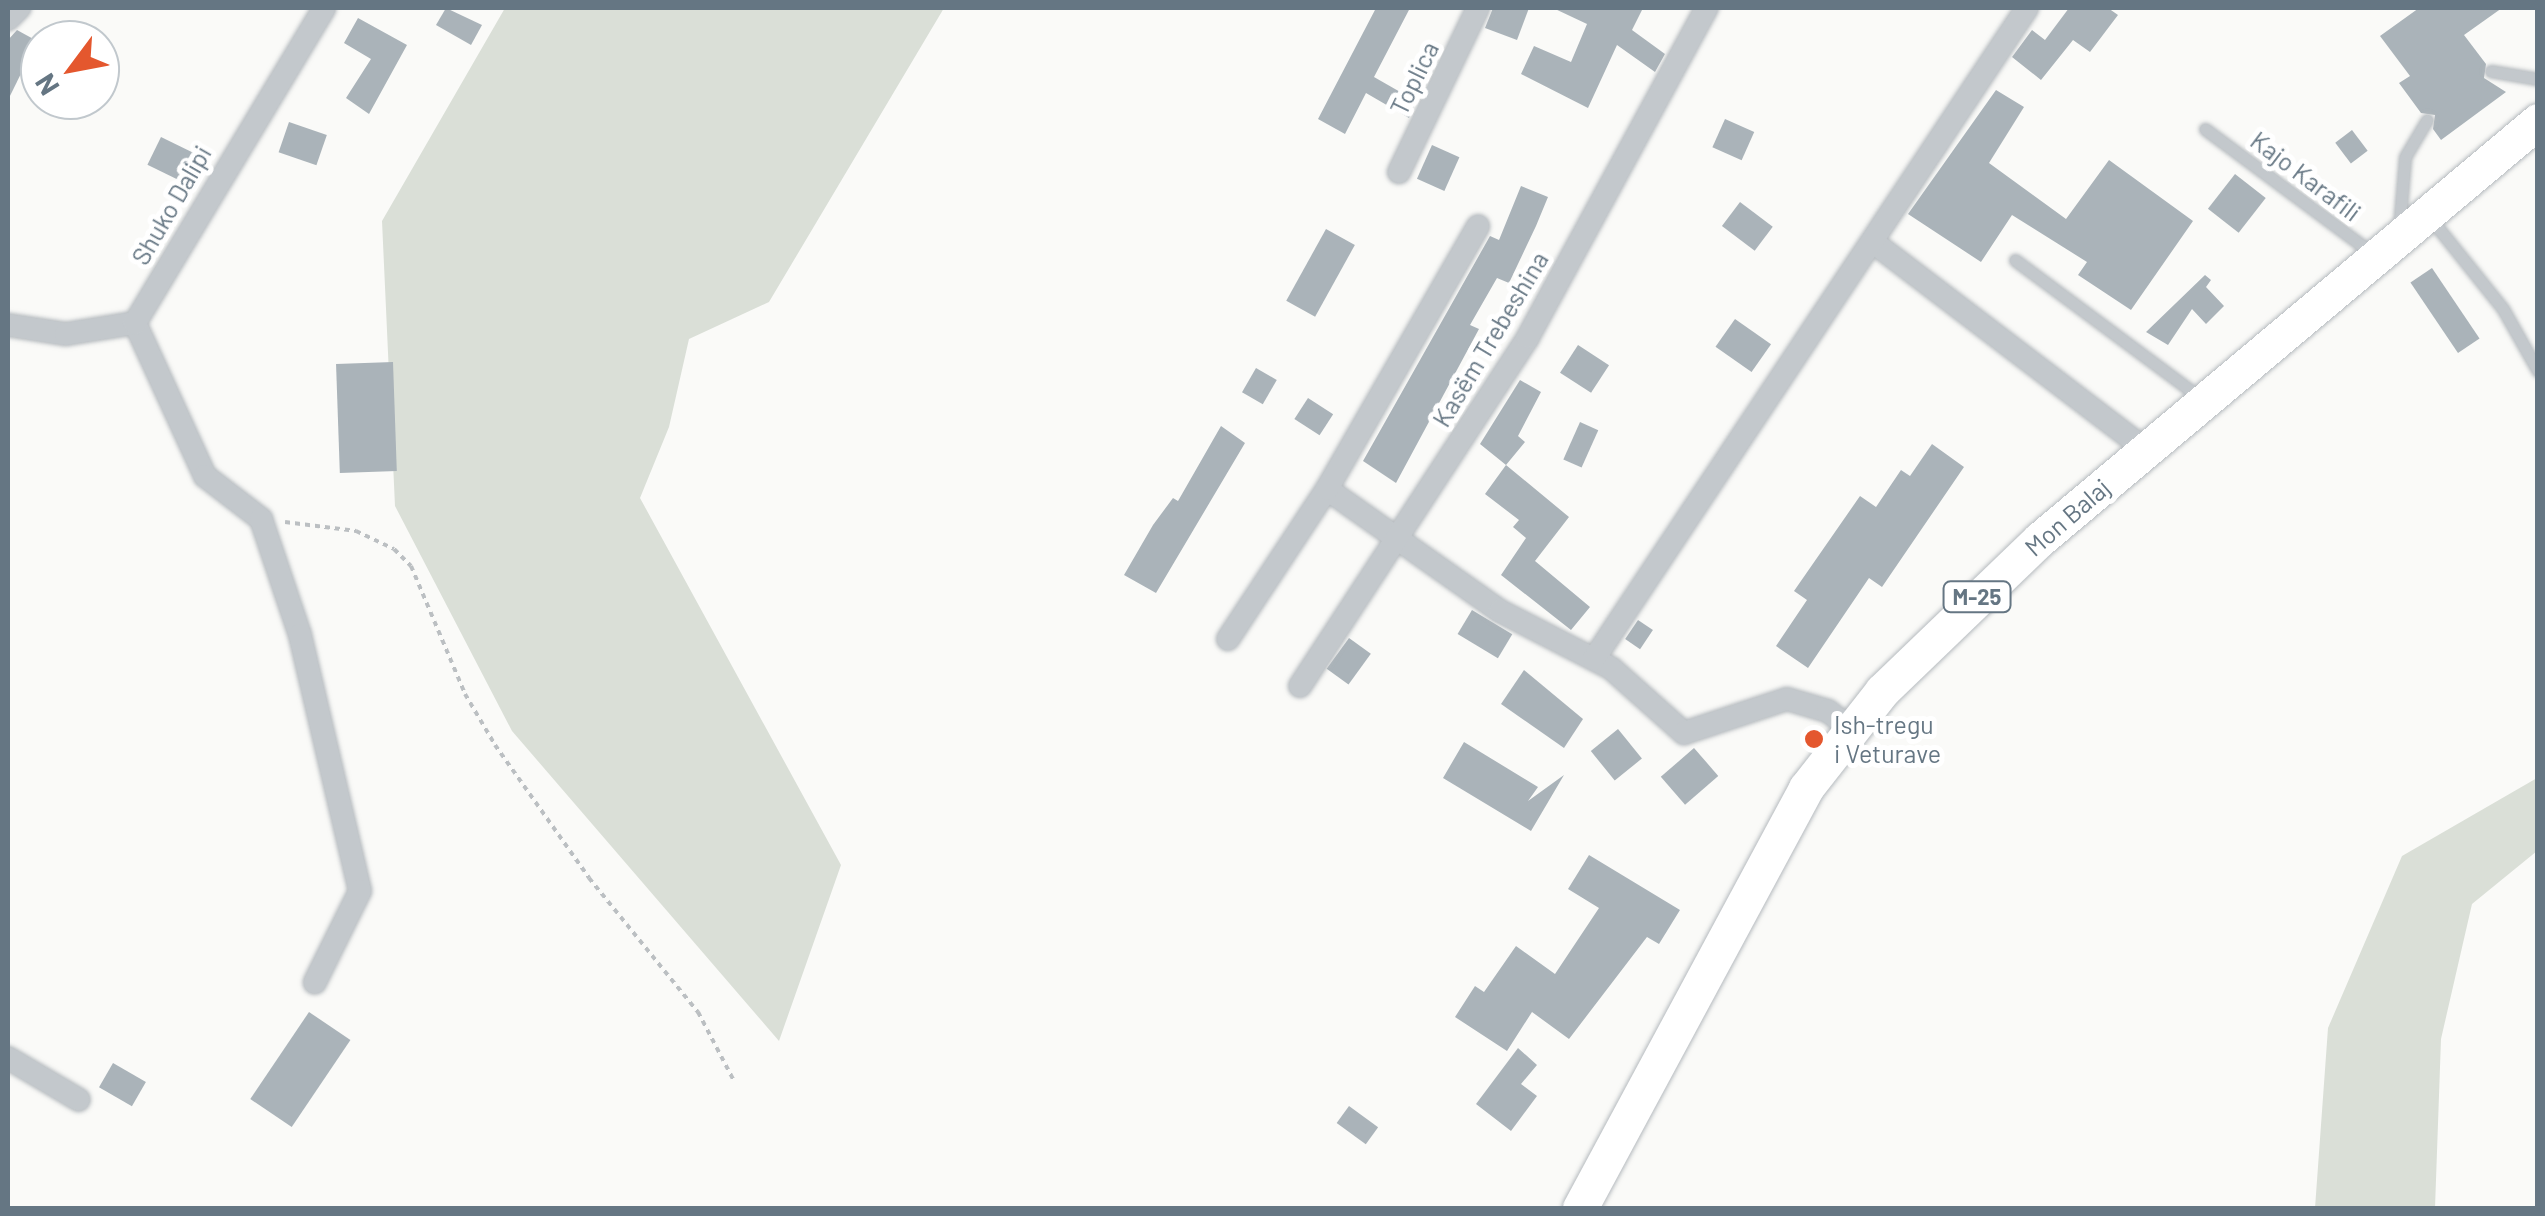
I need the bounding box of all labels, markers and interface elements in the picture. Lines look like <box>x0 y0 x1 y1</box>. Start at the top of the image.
north arrow <box>20 20 120 120</box>
street label: Toplica <box>1383 36 1445 120</box>
text: N <box>27 68 66 102</box>
street label: Kajo Karafili <box>2245 125 2367 227</box>
street label: Shuko Dalipi <box>125 140 217 270</box>
street label: Kasëm Trebeshina <box>1426 246 1554 432</box>
street label: Mon Balaj <box>2018 472 2116 562</box>
road number: M-25 <box>1942 580 2012 614</box>
place label: Ish-tregu i Veturave <box>1834 710 1941 769</box>
marker: Ish-tregu i Veturave <box>1803 728 1825 750</box>

